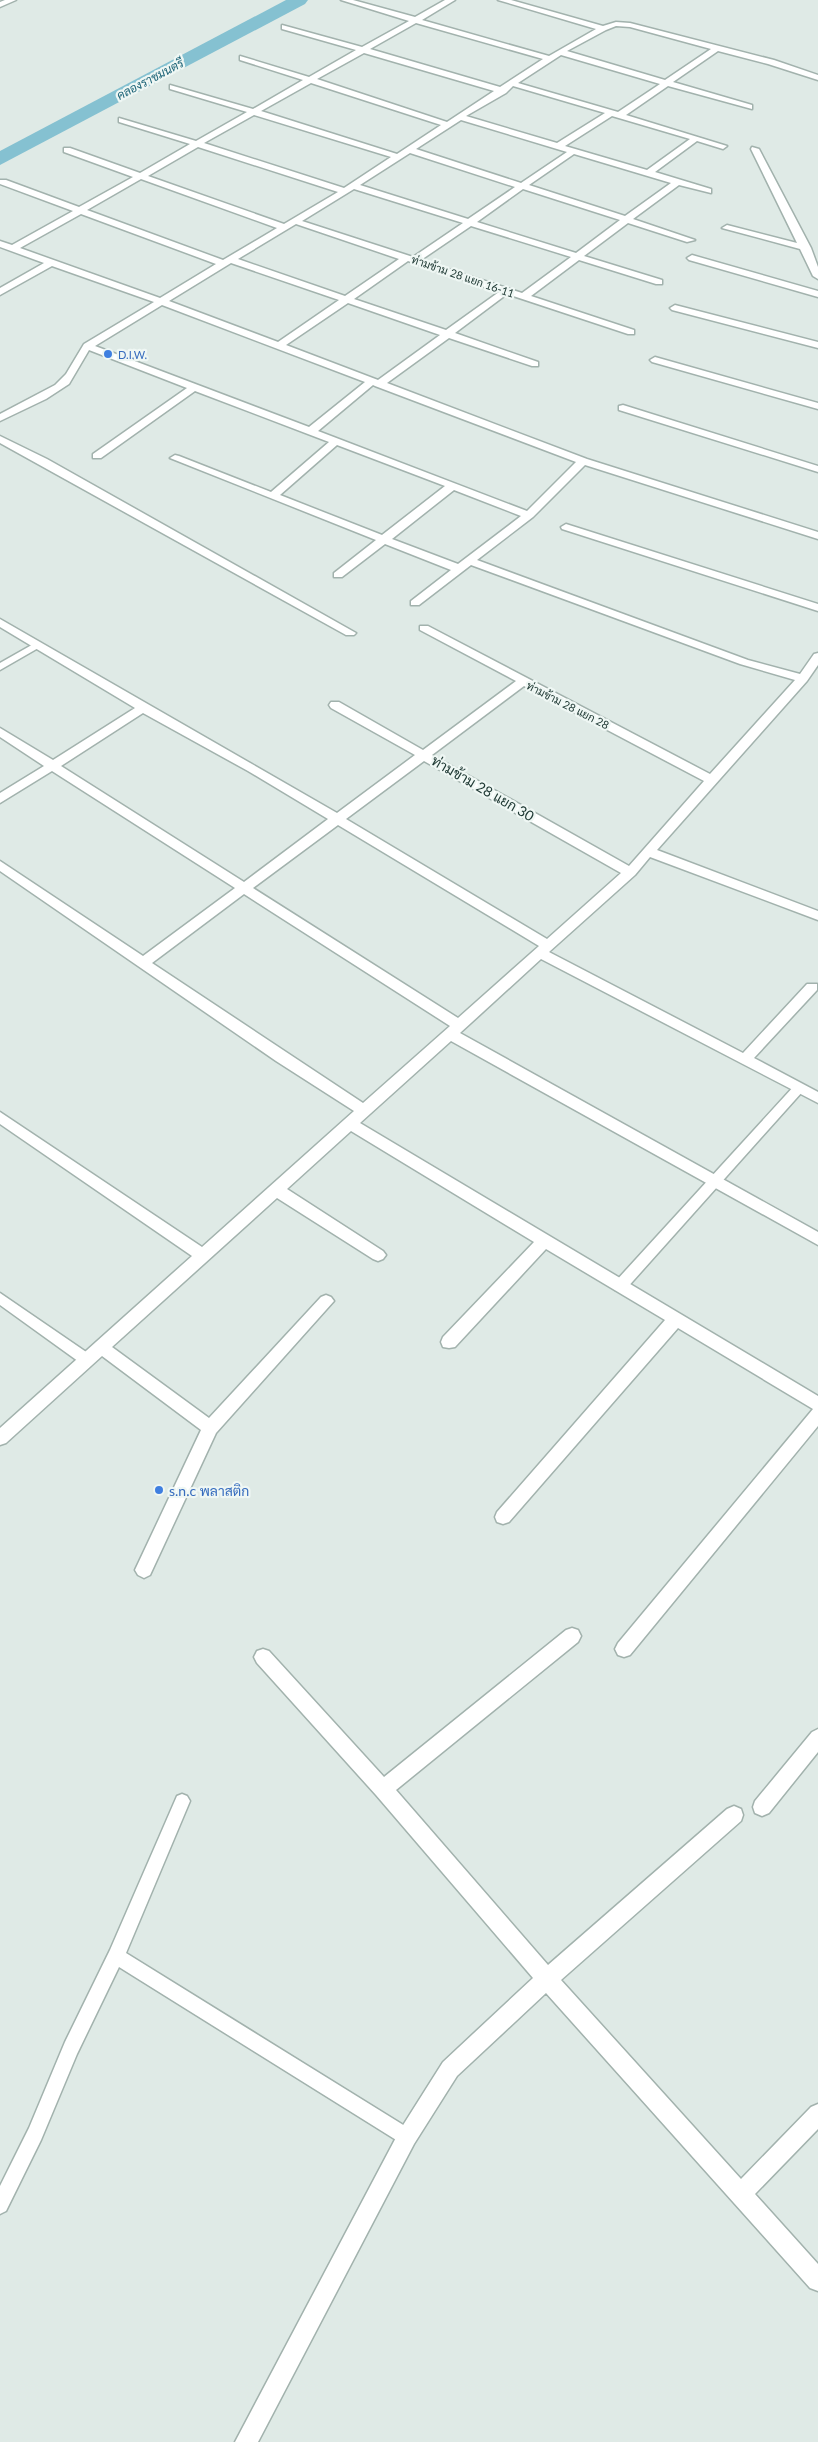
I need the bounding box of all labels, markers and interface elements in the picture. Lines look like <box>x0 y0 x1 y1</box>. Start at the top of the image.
water label: คลองราชมนตรี <box>114 55 187 103</box>
street label: ท่ามข้าม 28 แยก 16-11 <box>410 252 516 300</box>
marker: D.I.W. <box>102 348 114 360</box>
place label: D.I.W. <box>118 348 147 361</box>
street label: ท่ามข้าม 28 แยก 28 <box>525 679 611 731</box>
street label: ท่ามข้าม 28 แยก 30 <box>429 752 537 824</box>
place label: s.n.c พลาสติก <box>169 1482 249 1499</box>
marker: s.n.c พลาสติก <box>153 1484 165 1496</box>

